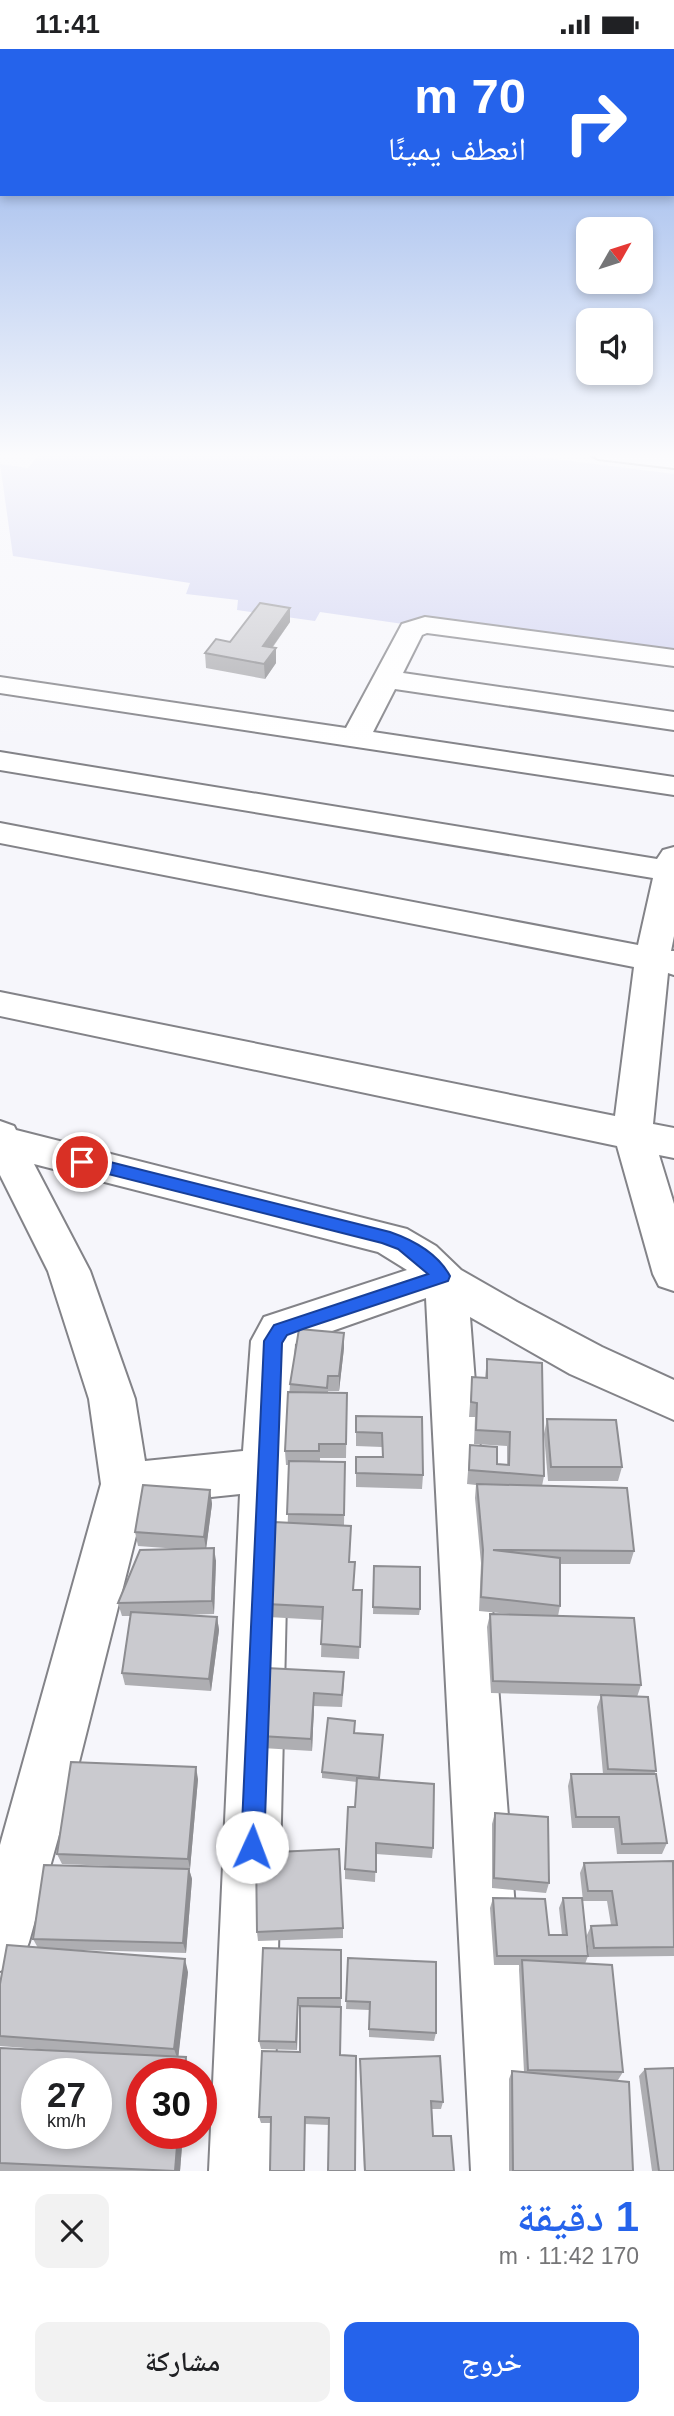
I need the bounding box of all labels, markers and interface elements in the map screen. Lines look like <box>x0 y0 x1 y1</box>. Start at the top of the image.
text: 11:41 <box>35 9 100 39</box>
text: 70 m <box>414 69 526 123</box>
icon: right <box>550 77 641 168</box>
text: انعطف يمينًا <box>388 131 526 167</box>
north arrow <box>576 217 653 294</box>
map controls <box>576 217 653 385</box>
button: sound <box>576 308 653 385</box>
pin <box>52 1132 112 1192</box>
icon: arrive <box>63 1143 101 1181</box>
position arrow <box>215 1810 289 1884</box>
speed limit sign: 30 <box>126 2058 217 2149</box>
text: 27 <box>47 2075 86 2114</box>
text: km/h <box>47 2111 86 2131</box>
text: 1 دقيقة <box>517 2193 639 2240</box>
button: close <box>35 2194 109 2268</box>
text: 170 m · 11:42 <box>499 2243 639 2269</box>
button: مشاركة <box>35 2322 330 2402</box>
button: خروج <box>344 2322 639 2402</box>

